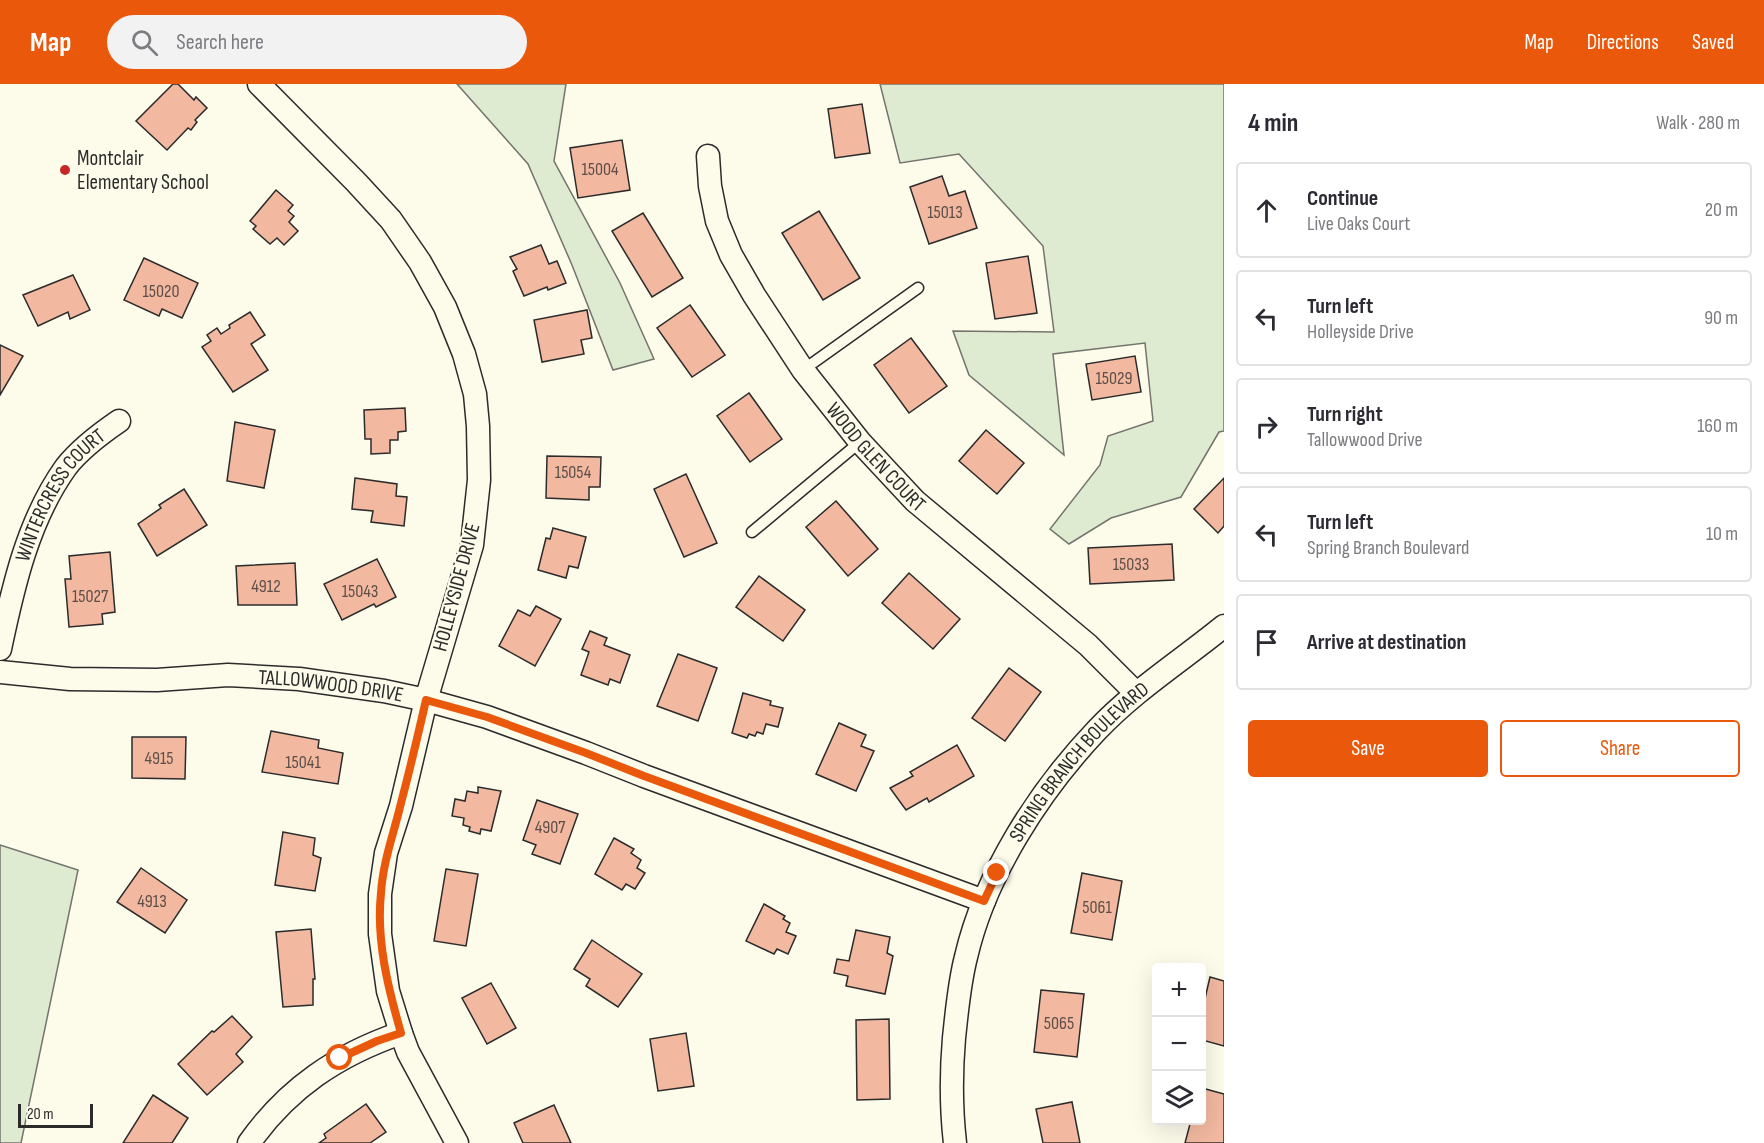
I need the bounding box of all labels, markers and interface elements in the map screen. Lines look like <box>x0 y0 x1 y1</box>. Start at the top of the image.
search box <box>107 15 527 69</box>
text: Map <box>30 26 71 59</box>
icon: search <box>128 26 161 59</box>
text: Search here <box>176 29 264 56</box>
text: Map <box>1524 30 1554 55</box>
text: Directions <box>1587 30 1659 55</box>
text: Saved <box>1692 30 1734 55</box>
text: 4 min <box>1248 108 1298 139</box>
text: Walk · 280 m <box>1656 111 1740 135</box>
place label: Montclair Elementary School <box>77 146 209 195</box>
house number: 15004 <box>581 159 619 180</box>
marker: Montclair Elementary School <box>58 163 72 177</box>
text: Continue <box>1307 185 1378 212</box>
icon: ahead <box>1250 194 1283 227</box>
text: 20 m <box>1705 198 1738 222</box>
house number: 15013 <box>927 202 963 223</box>
text: Live Oaks Court <box>1307 212 1410 236</box>
house number: 15020 <box>143 281 180 302</box>
text: Turn left <box>1307 293 1373 320</box>
icon: left <box>1250 302 1283 335</box>
text: 90 m <box>1704 306 1738 330</box>
text: Holleyside Drive <box>1307 320 1414 344</box>
house number: 15029 <box>1096 368 1132 389</box>
street label: WOOD GLEN COURT <box>821 398 931 518</box>
text: Turn right <box>1307 401 1383 428</box>
icon: right <box>1250 410 1283 443</box>
text: 160 m <box>1697 414 1738 438</box>
street label: WINTERCRESS COURT <box>10 423 111 565</box>
text: Tallowwood Drive <box>1307 428 1423 452</box>
house number: 15054 <box>555 462 592 483</box>
text: Turn left <box>1307 509 1373 536</box>
icon: left <box>1250 518 1283 551</box>
street label: HOLLEYSIDE DRIVE <box>427 520 486 654</box>
text: 10 m <box>1706 522 1738 546</box>
text: Spring Branch Boulevard <box>1307 536 1469 560</box>
house number: 15033 <box>1113 554 1149 575</box>
house number: 4912 <box>251 576 281 597</box>
house number: 15043 <box>342 581 378 602</box>
house number: 15027 <box>72 586 109 607</box>
icon: arrive <box>1250 626 1283 659</box>
text: Arrive at destination <box>1307 629 1466 656</box>
street label: TALLOWWOOD DRIVE <box>258 665 406 708</box>
street label: SPRING BRANCH BOULEVARD <box>1004 677 1154 847</box>
button: Save <box>1248 720 1488 777</box>
button: Share <box>1500 720 1740 777</box>
house number: 4915 <box>144 748 174 769</box>
house number: 15041 <box>285 752 321 773</box>
house number: 4907 <box>535 817 566 838</box>
route end <box>983 859 1009 885</box>
house number: 4913 <box>137 891 167 912</box>
house number: 5061 <box>1082 897 1112 918</box>
map controls <box>1152 963 1206 1125</box>
button: + <box>1152 963 1206 1017</box>
house number: 5065 <box>1044 1013 1074 1034</box>
button: − <box>1152 1017 1206 1071</box>
route start <box>326 1044 352 1070</box>
button: layers <box>1152 1071 1206 1125</box>
scale bar <box>18 1101 93 1128</box>
text: 20 m <box>27 1105 54 1124</box>

